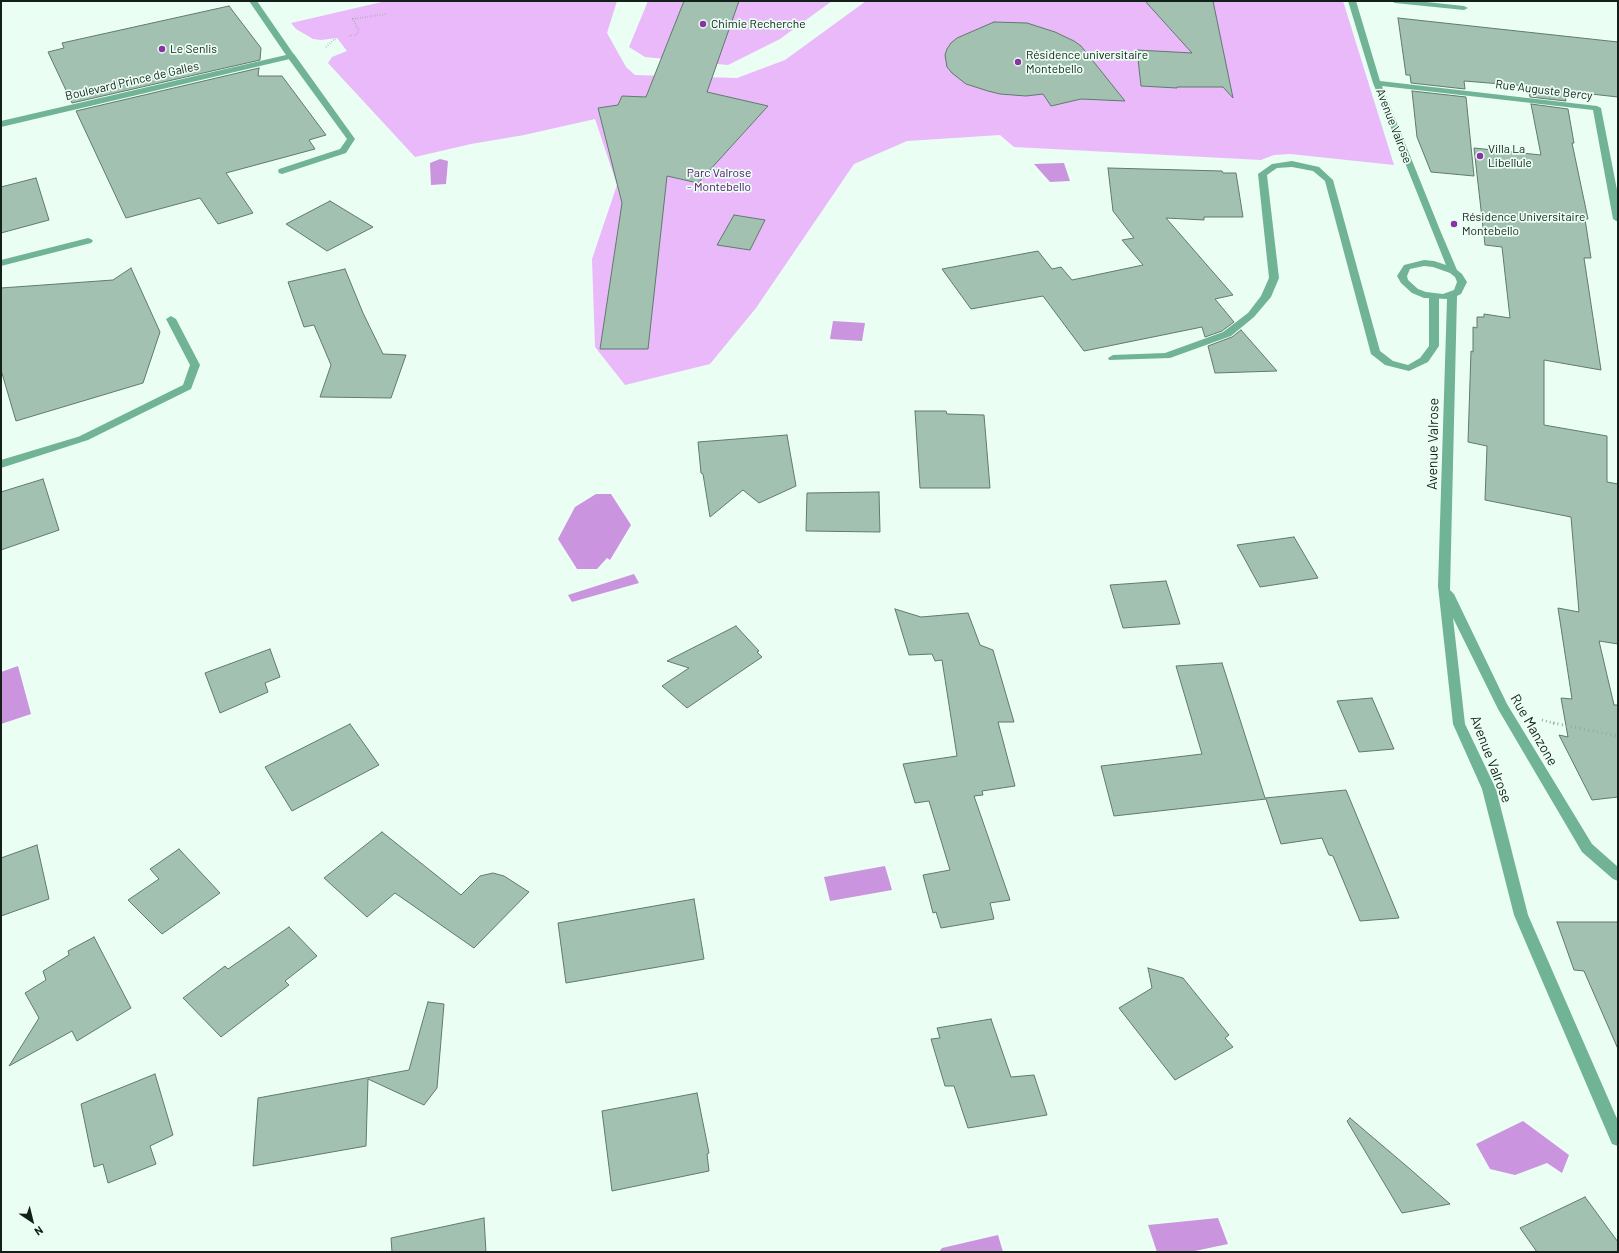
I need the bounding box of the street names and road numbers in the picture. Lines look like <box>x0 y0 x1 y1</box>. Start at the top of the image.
street label: Boulevard Prince de Galles <box>64 59 200 103</box>
street label: Rue Auguste Bercy <box>1495 77 1593 103</box>
street label: Avenue Valrose <box>1373 87 1415 165</box>
street label: Avenue Valrose <box>1424 398 1442 490</box>
street label: Rue Manzone <box>1507 691 1561 769</box>
street label: Avenue Valrose <box>1467 713 1515 805</box>

